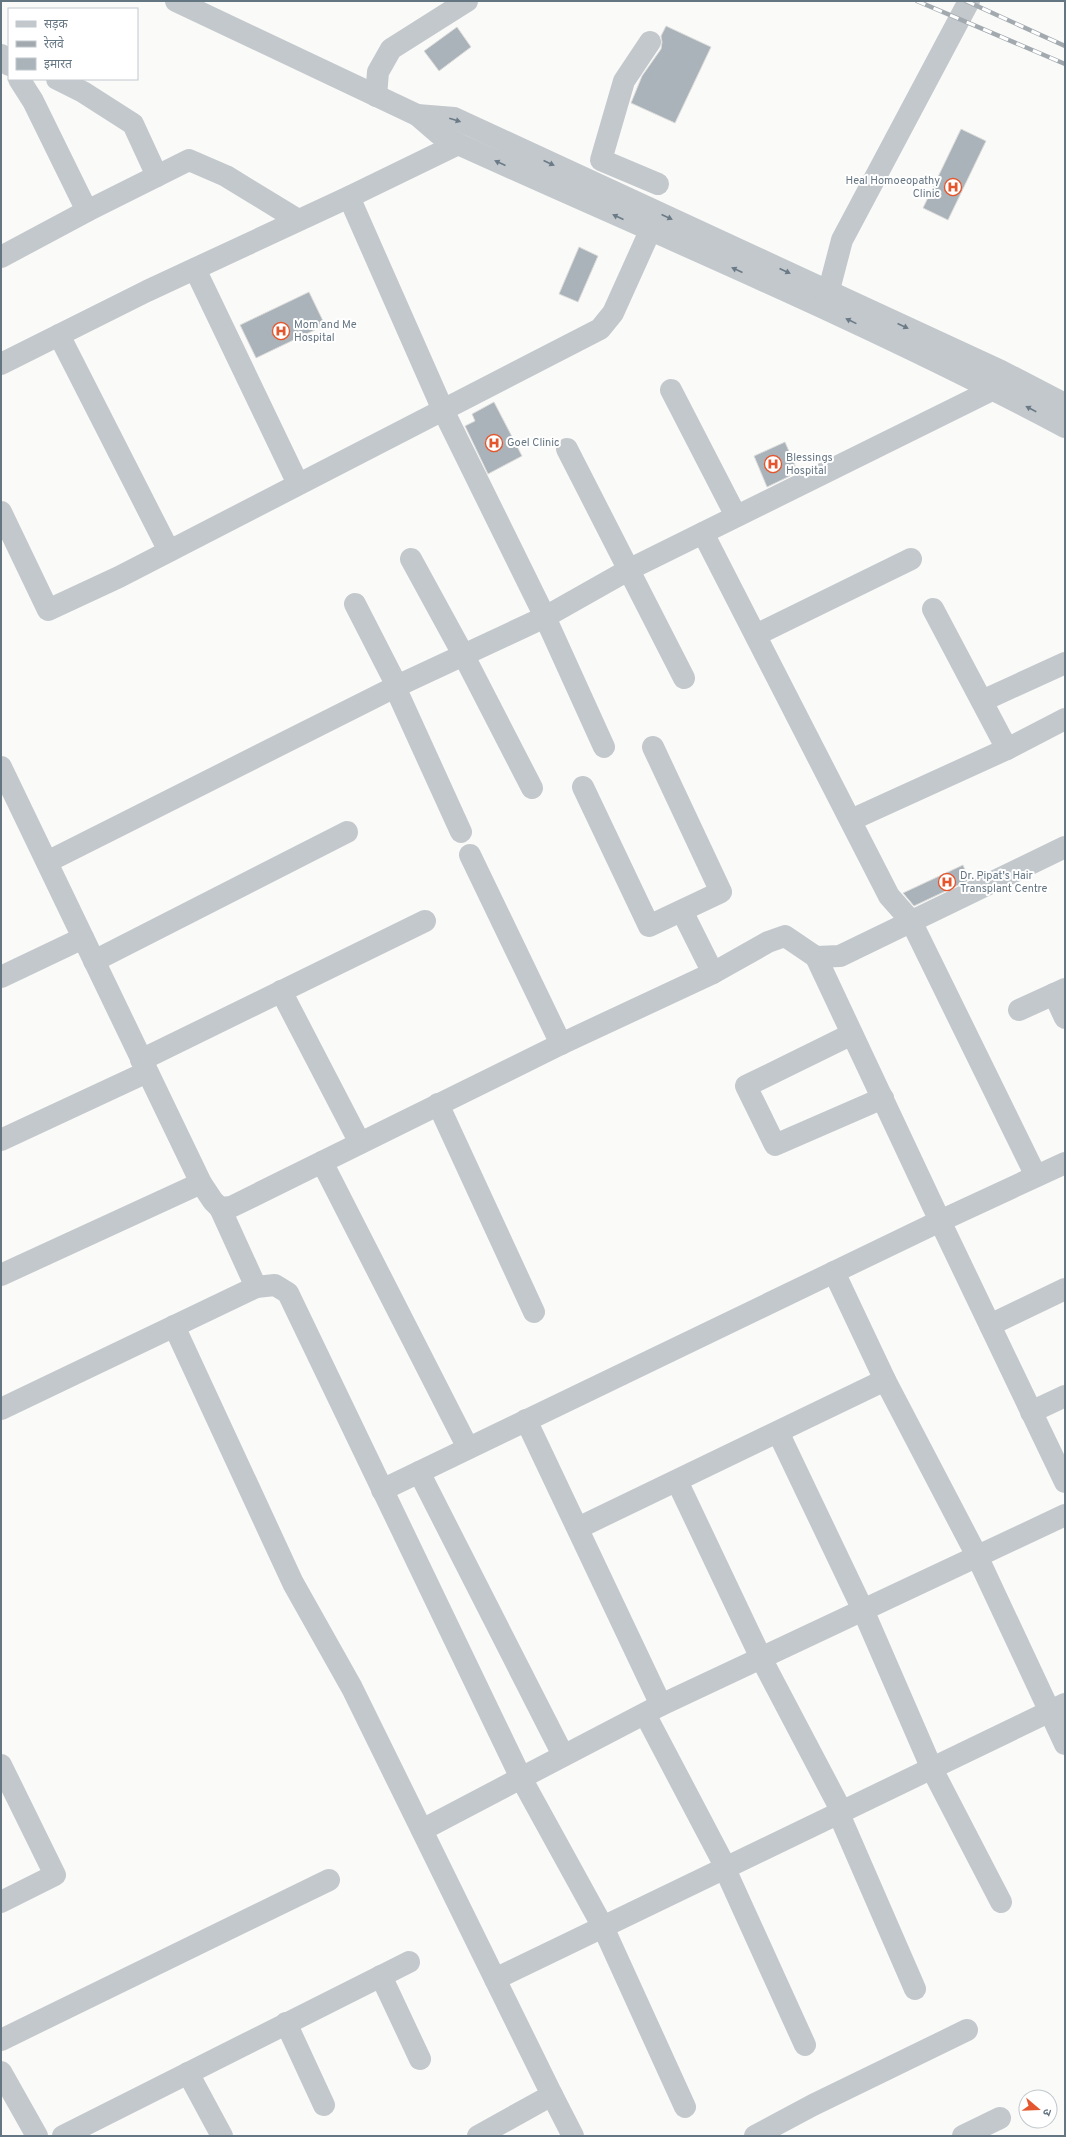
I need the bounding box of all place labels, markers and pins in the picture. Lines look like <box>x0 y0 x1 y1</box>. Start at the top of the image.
place label: Heal Homoeopathy Clinic <box>845 174 940 201</box>
hospital icon: Heal Homoeopathy Clinic <box>943 177 963 197</box>
place label: Mom and Me Hospital <box>294 318 357 345</box>
hospital icon: Mom and Me Hospital <box>271 321 291 341</box>
hospital icon: Goel Clinic <box>484 433 504 453</box>
place label: Goel Clinic <box>507 436 560 450</box>
place label: Blessings Hospital <box>786 451 833 478</box>
hospital icon: Blessings Hospital <box>763 454 783 474</box>
place label: Dr. Pipat's Hair Transplant Centre <box>960 869 1048 896</box>
hospital icon: Dr. Pipat's Hair Transplant Centre <box>937 872 957 892</box>

